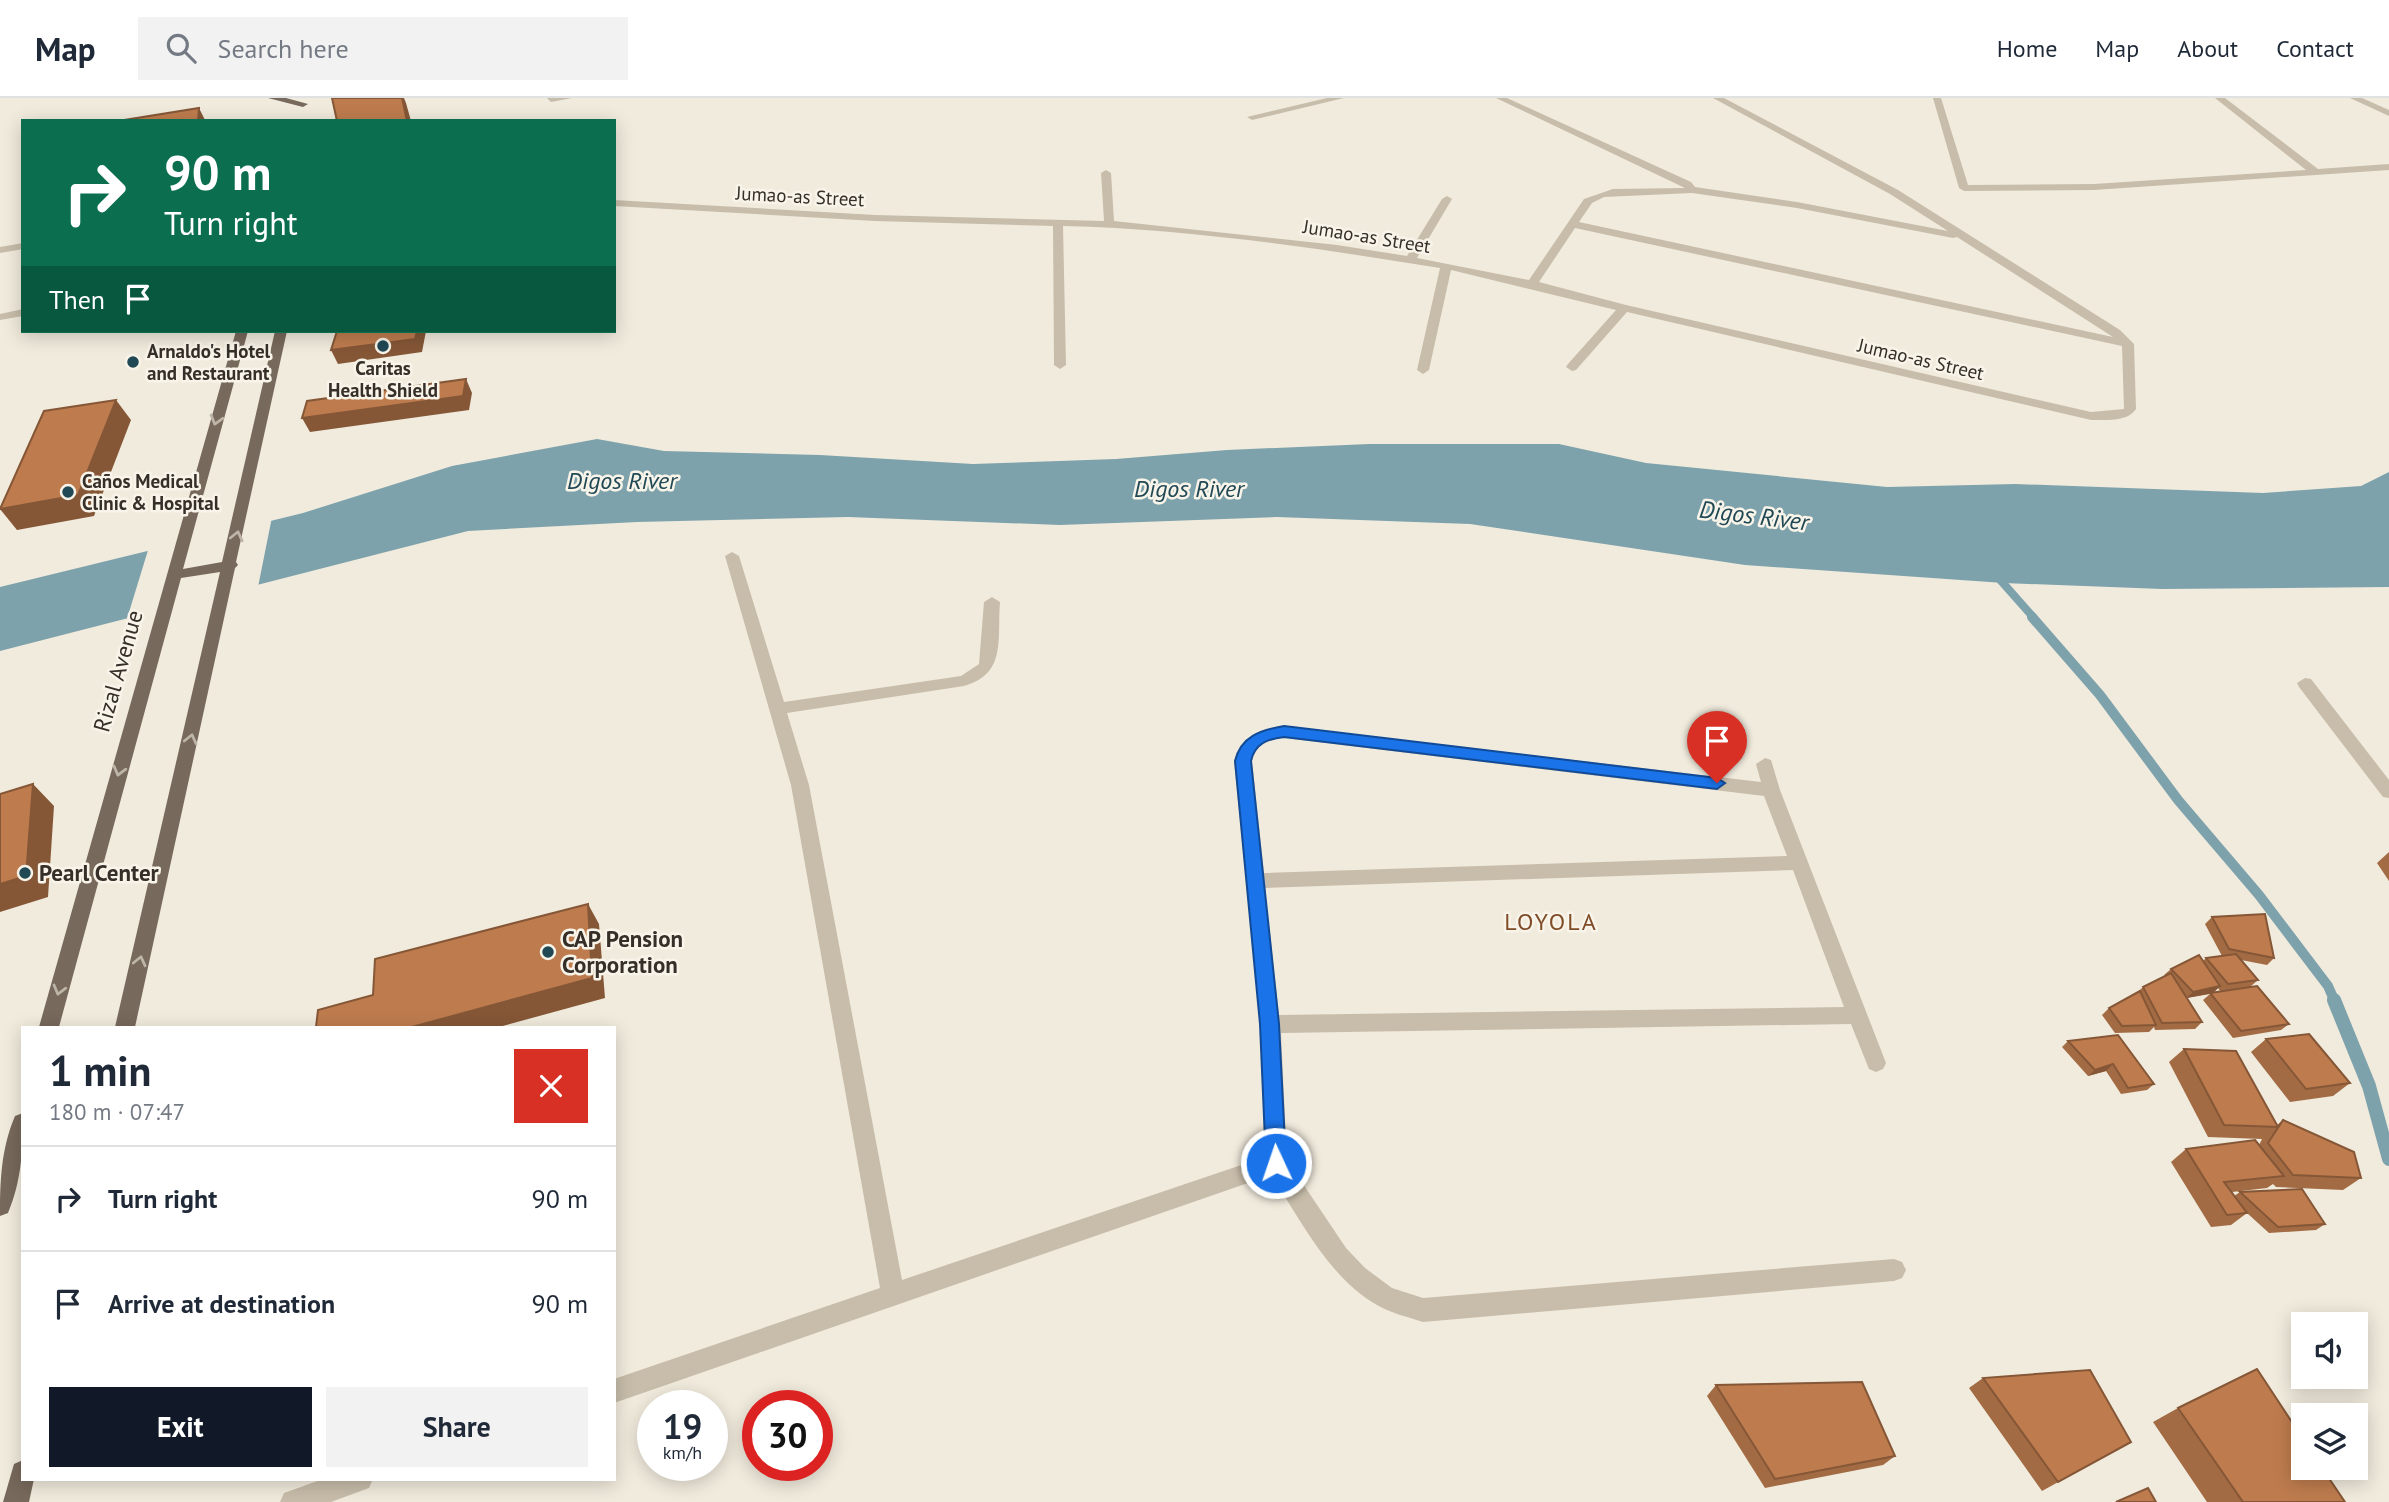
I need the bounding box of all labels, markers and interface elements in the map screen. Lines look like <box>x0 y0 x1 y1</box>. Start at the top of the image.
search box <box>138 17 628 80</box>
text: Map <box>35 27 96 70</box>
icon: search <box>162 29 200 67</box>
text: Search here <box>218 32 349 65</box>
text: Home <box>1997 33 2057 64</box>
text: Map <box>2095 33 2139 64</box>
text: About <box>2177 33 2238 64</box>
text: Contact <box>2276 33 2354 64</box>
text: 90 m <box>164 140 271 204</box>
icon: right <box>49 147 140 238</box>
street label: Jumao-as Street <box>734 181 865 211</box>
text: Turn right <box>164 202 298 244</box>
street label: Jumao-as Street <box>1301 214 1433 258</box>
icon: arrive <box>119 280 157 318</box>
text: Then <box>49 283 105 316</box>
street label: Jumao-as Street <box>1855 333 1987 385</box>
marker: Caritas Health Shield <box>375 338 391 354</box>
place label: Arnaldo's Hotel and Restaurant <box>147 339 271 385</box>
marker: Arnaldo's Hotel and Restaurant <box>125 354 141 370</box>
place label: Caritas Health Shield <box>328 356 438 402</box>
one-way arrow <box>210 414 225 426</box>
water label: Digos River <box>567 465 679 496</box>
place label: Caños Medical Clinic & Hospital <box>82 469 220 515</box>
water label: Digos River <box>1134 473 1246 504</box>
marker: Caños Medical Clinic & Hospital <box>60 484 76 500</box>
water label: Digos River <box>1698 493 1813 538</box>
one-way arrow <box>229 530 243 542</box>
street label: Rizal Avenue <box>86 607 149 735</box>
pin <box>1687 711 1747 783</box>
icon: arrive <box>1698 722 1736 760</box>
one-way arrow <box>183 733 197 745</box>
one-way arrow <box>113 765 127 777</box>
place label: Pearl Center <box>39 858 160 887</box>
marker: Pearl Center <box>17 865 33 881</box>
district label: LOYOLA <box>1504 906 1598 937</box>
place label: CAP Pension Corporation <box>562 924 683 979</box>
marker: CAP Pension Corporation <box>540 944 556 960</box>
one-way arrow <box>132 955 146 967</box>
one-way arrow <box>53 984 67 996</box>
text: 1 min <box>49 1043 151 1098</box>
button: close <box>514 1049 588 1123</box>
text: 180 m · 07:47 <box>49 1097 185 1126</box>
position arrow <box>1239 1126 1313 1200</box>
icon: right <box>49 1180 87 1218</box>
text: Turn right <box>108 1182 217 1215</box>
text: 90 m <box>532 1182 588 1215</box>
icon: arrive <box>49 1285 87 1323</box>
text: Arrive at destination <box>108 1287 335 1320</box>
text: 90 m <box>532 1287 588 1320</box>
map controls <box>2291 1312 2368 1480</box>
button: sound <box>2291 1312 2368 1389</box>
button: Exit <box>49 1387 312 1467</box>
button: Share <box>326 1387 588 1467</box>
speed limit sign: 30 <box>742 1390 833 1481</box>
text: 19 <box>663 1403 702 1449</box>
button: layers <box>2291 1403 2368 1480</box>
text: km/h <box>663 1441 702 1464</box>

